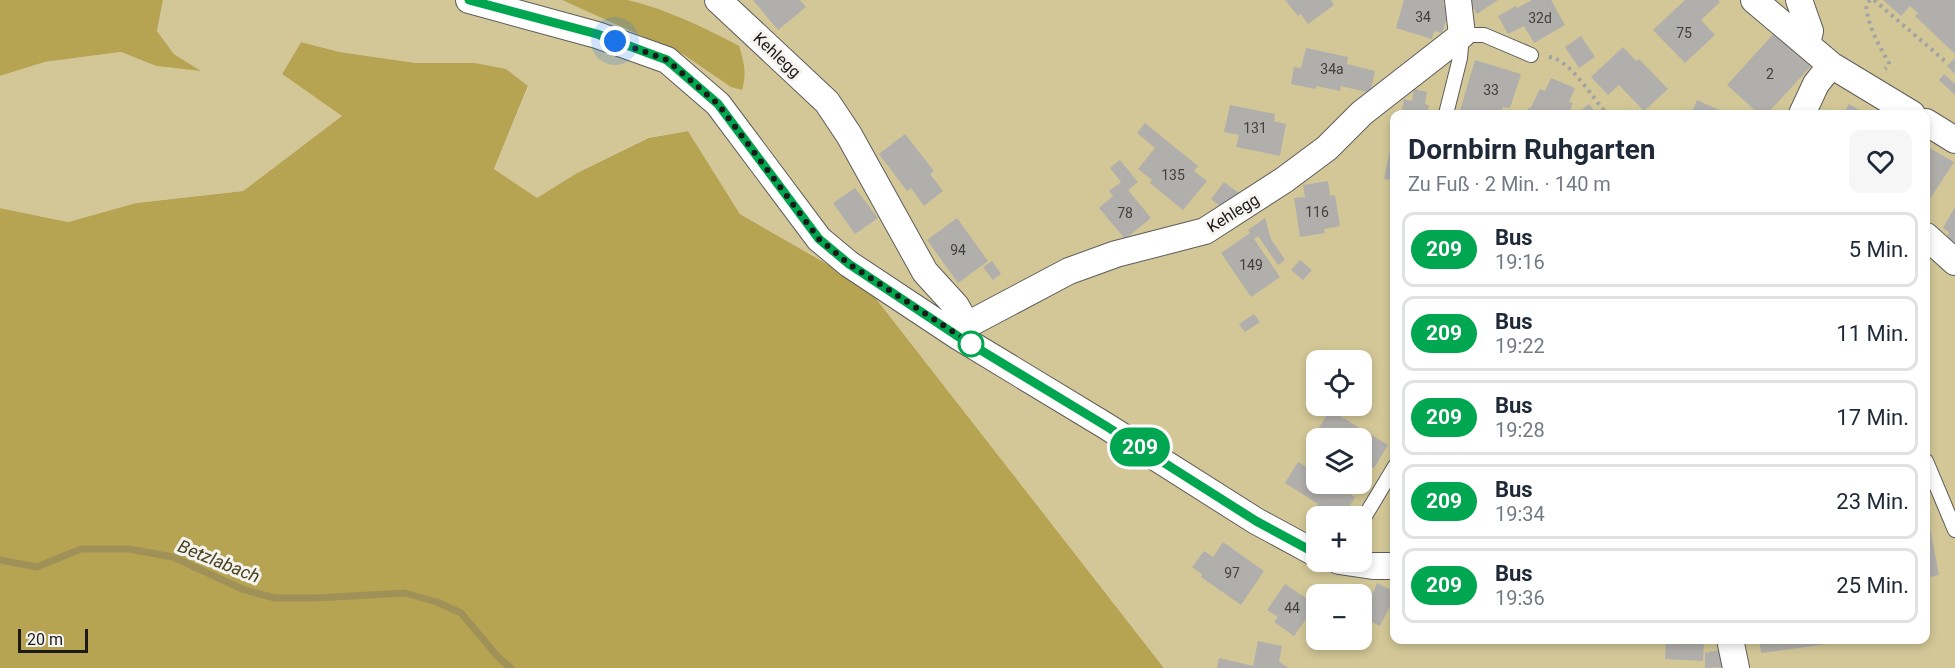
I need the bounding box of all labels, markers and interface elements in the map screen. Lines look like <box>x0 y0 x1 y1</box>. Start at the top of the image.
house number: 34 <box>1415 9 1431 25</box>
house number: 32d <box>1528 10 1552 26</box>
house number: 75 <box>1676 25 1692 41</box>
your location <box>600 26 630 56</box>
street label: Kehlegg <box>750 28 804 82</box>
house number: 34a <box>1320 61 1344 77</box>
house number: 2 <box>1766 66 1774 82</box>
house number: 33 <box>1483 82 1499 98</box>
house number: 131 <box>1243 120 1267 136</box>
button: heart <box>1849 130 1912 193</box>
text: Dornbirn Ruhgarten <box>1408 133 1656 166</box>
house number: 135 <box>1161 167 1185 183</box>
text: Zu Fuß · 2 Min. · 140 m <box>1408 172 1611 196</box>
street label: Kehlegg <box>1204 190 1262 236</box>
house number: 116 <box>1305 204 1329 220</box>
house number: 78 <box>1117 205 1133 221</box>
text: Bus <box>1495 225 1533 250</box>
text: 209 <box>1426 237 1462 261</box>
text: 5 Min. <box>1849 237 1909 262</box>
house number: 94 <box>950 242 966 258</box>
text: 19:16 <box>1495 250 1545 274</box>
house number: 149 <box>1239 257 1263 273</box>
text: Bus <box>1495 309 1533 334</box>
text: 209 <box>1426 321 1462 345</box>
text: 11 Min. <box>1836 321 1909 346</box>
unlabelled marker <box>958 331 984 357</box>
text: 19:22 <box>1495 334 1545 358</box>
map controls <box>1306 350 1372 650</box>
button: locate <box>1306 350 1372 416</box>
text: Bus <box>1495 393 1533 418</box>
text: 209 <box>1426 405 1462 429</box>
text: 17 Min. <box>1836 405 1909 430</box>
text: 19:28 <box>1495 418 1545 442</box>
line badge: 209 <box>1106 428 1174 466</box>
button: layers <box>1306 428 1372 494</box>
text: 209 <box>1122 435 1158 459</box>
text: Bus <box>1495 477 1533 502</box>
text: 209 <box>1426 489 1462 513</box>
text: 23 Min. <box>1836 489 1909 514</box>
text: 19:34 <box>1495 502 1545 526</box>
button: + <box>1306 506 1372 572</box>
water label: Betzlabach <box>175 535 263 587</box>
text: Bus <box>1495 561 1533 586</box>
house number: 97 <box>1224 565 1240 581</box>
text: 209 <box>1426 573 1462 597</box>
text: 25 Min. <box>1836 573 1909 598</box>
button: − <box>1306 584 1372 650</box>
text: 19:36 <box>1495 586 1545 610</box>
house number: 44 <box>1284 600 1300 616</box>
scale bar <box>18 626 88 654</box>
text: 20 m <box>27 630 63 649</box>

